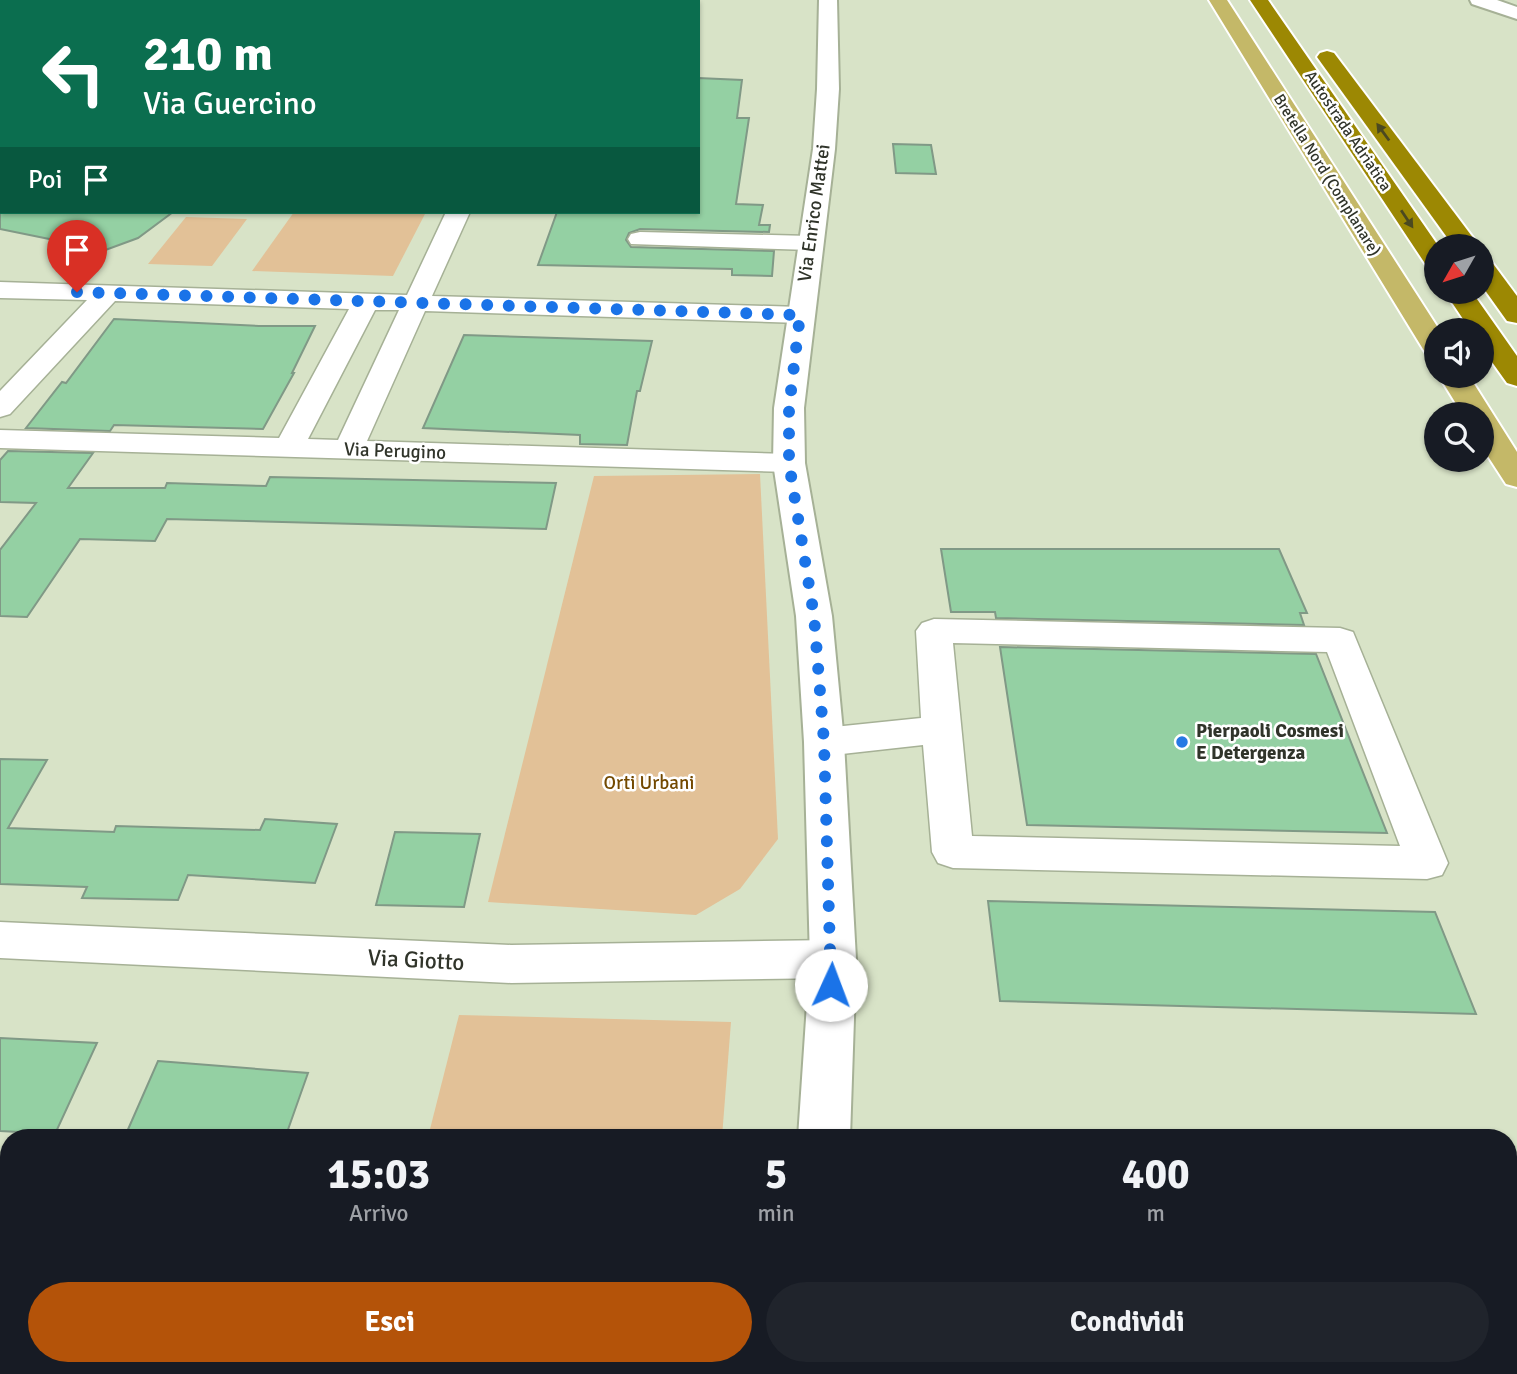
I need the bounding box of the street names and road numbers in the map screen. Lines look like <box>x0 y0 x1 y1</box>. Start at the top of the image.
street label: Autostrada Adriatica <box>1300 67 1396 195</box>
street label: Bretella Nord (Complanare) <box>1269 90 1385 260</box>
street label: Via Enrico Mattei <box>792 143 836 283</box>
street label: Via Perugino <box>343 437 447 465</box>
street label: Via Giotto <box>367 943 465 977</box>

